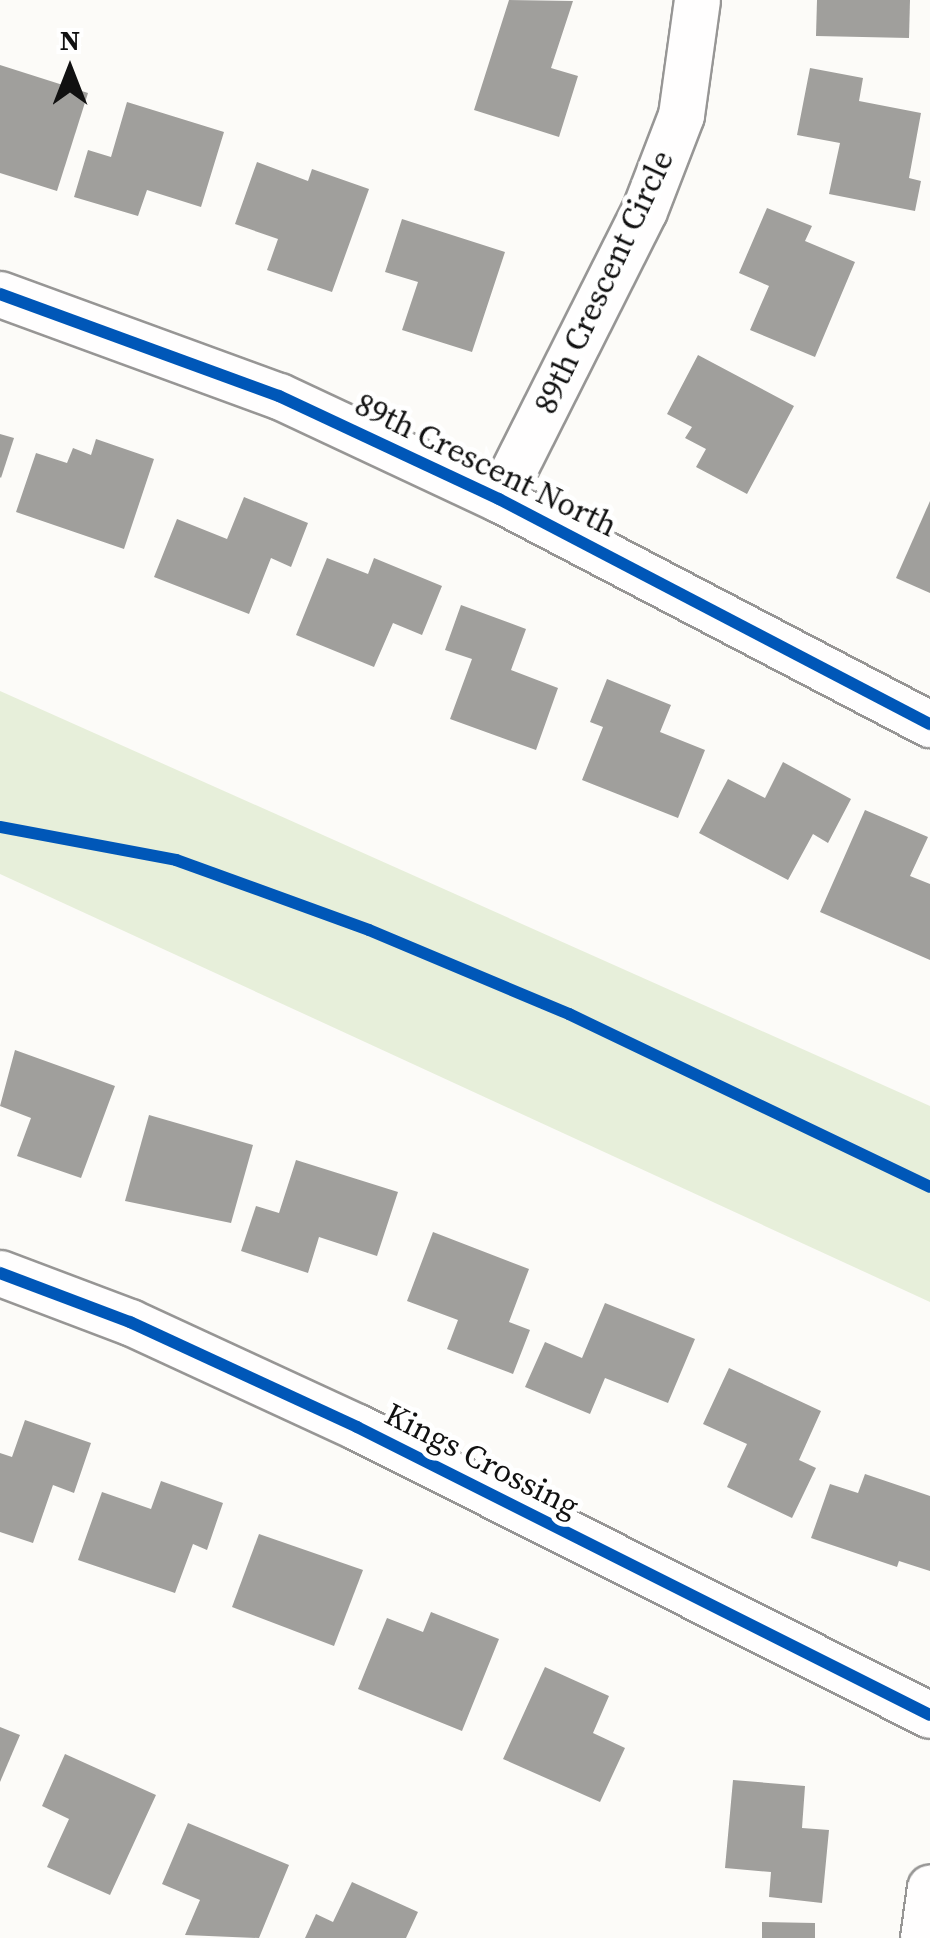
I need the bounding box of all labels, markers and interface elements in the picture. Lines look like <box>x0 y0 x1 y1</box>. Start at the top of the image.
north arrow <box>20 20 120 120</box>
text: N <box>60 21 80 59</box>
street label: 89th Crescent Circle <box>526 144 682 420</box>
street label: 89th Crescent North <box>349 385 623 545</box>
street label: Kings Crossing <box>379 1395 585 1525</box>

